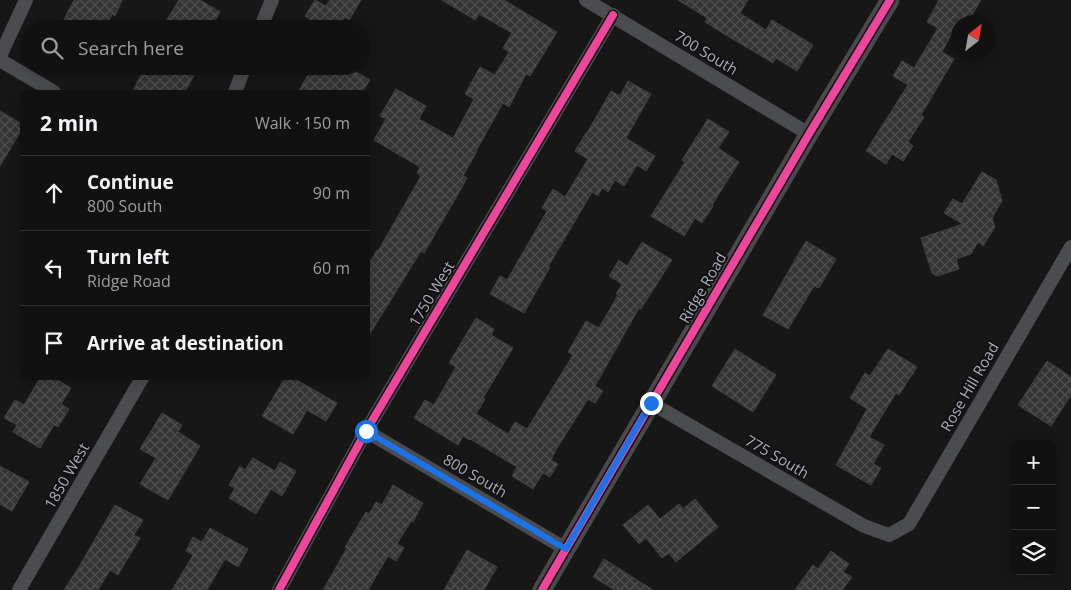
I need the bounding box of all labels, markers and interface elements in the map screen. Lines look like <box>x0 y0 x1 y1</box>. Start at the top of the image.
north arrow <box>951 15 996 60</box>
search box <box>20 20 370 75</box>
street label: 700 South <box>671 25 742 79</box>
icon: search <box>38 34 66 62</box>
text: Search here <box>78 35 184 61</box>
text: 2 min <box>40 109 98 137</box>
text: Walk · 150 m <box>255 112 350 134</box>
text: Continue <box>87 169 174 195</box>
icon: ahead <box>40 179 68 207</box>
text: 90 m <box>313 182 350 204</box>
text: 800 South <box>87 195 162 217</box>
text: Turn left <box>87 244 169 270</box>
street label: Ridge Road <box>674 249 730 326</box>
icon: left <box>40 254 68 282</box>
text: 60 m <box>313 257 350 279</box>
street label: 1750 West <box>404 257 459 330</box>
text: Ridge Road <box>87 270 171 292</box>
icon: arrive <box>40 329 68 357</box>
text: Arrive at destination <box>87 330 284 356</box>
street label: Rose Hill Road <box>936 338 1003 435</box>
route end <box>640 392 663 415</box>
route start <box>355 420 378 443</box>
street label: 775 South <box>742 430 813 482</box>
street label: 1850 West <box>39 439 93 512</box>
map controls <box>1011 440 1056 575</box>
button: + <box>1011 440 1056 485</box>
street label: 800 South <box>440 449 511 501</box>
button: − <box>1011 485 1056 530</box>
button: layers <box>1011 530 1056 575</box>

